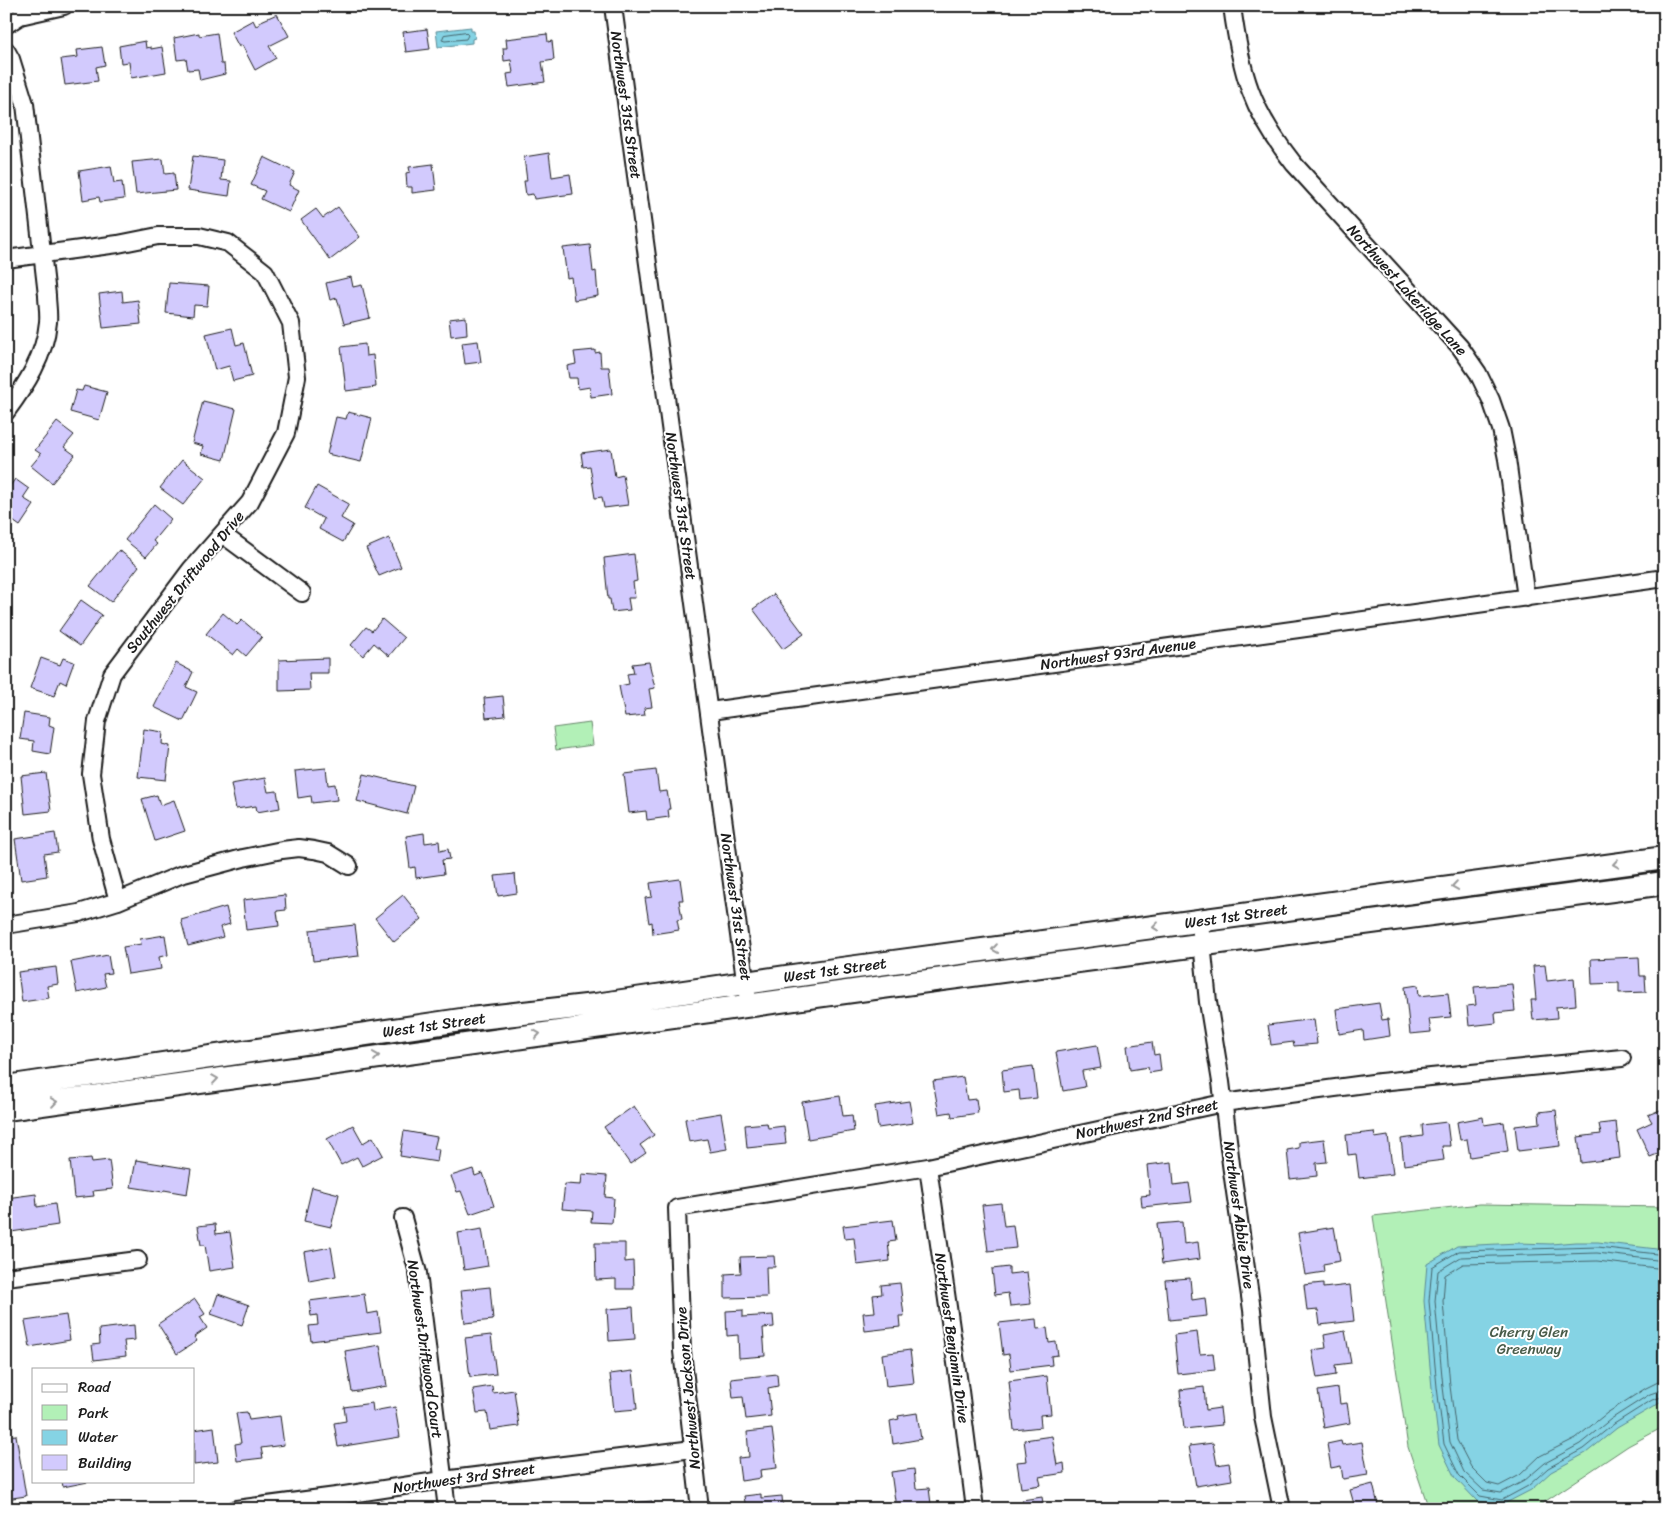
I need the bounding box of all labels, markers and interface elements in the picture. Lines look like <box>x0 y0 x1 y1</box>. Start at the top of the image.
street label: Northwest 31st Street <box>603 29 649 181</box>
street label: Northwest Lakeridge Lane <box>1340 218 1474 362</box>
street label: Northwest 31st Street <box>658 430 704 582</box>
street label: Southwest Driftwood Drive <box>119 505 251 659</box>
street label: Northwest 93rd Avenue <box>1039 630 1197 678</box>
street label: Northwest 31st Street <box>713 831 759 983</box>
one-way arrow <box>1612 858 1620 869</box>
one-way arrow <box>1451 880 1460 890</box>
street label: West 1st Street <box>1183 896 1290 936</box>
one-way arrow <box>1151 921 1160 931</box>
one-way arrow <box>990 943 998 954</box>
street label: West 1st Street <box>782 950 889 990</box>
street label: West 1st Street <box>381 1005 488 1045</box>
one-way arrow <box>533 1030 542 1040</box>
one-way arrow <box>372 1052 381 1062</box>
one-way arrow <box>211 1075 220 1085</box>
street label: Northwest 2nd Street <box>1073 1091 1221 1147</box>
one-way arrow <box>50 1098 59 1108</box>
street label: Northwest Abbie Drive <box>1216 1139 1262 1291</box>
street label: Northwest Benjamin Drive <box>927 1251 977 1425</box>
street label: Northwest Driftwood Court <box>400 1258 450 1441</box>
street label: Northwest Jackson Drive <box>668 1306 708 1470</box>
park label: Cherry Glen Greenway <box>1490 1319 1568 1362</box>
legend <box>32 1368 195 1482</box>
text: Road <box>78 1374 111 1400</box>
text: Park <box>78 1400 109 1426</box>
text: Water <box>78 1424 118 1450</box>
text: Building <box>78 1450 132 1476</box>
street label: Northwest 3rd Street <box>391 1455 537 1501</box>

